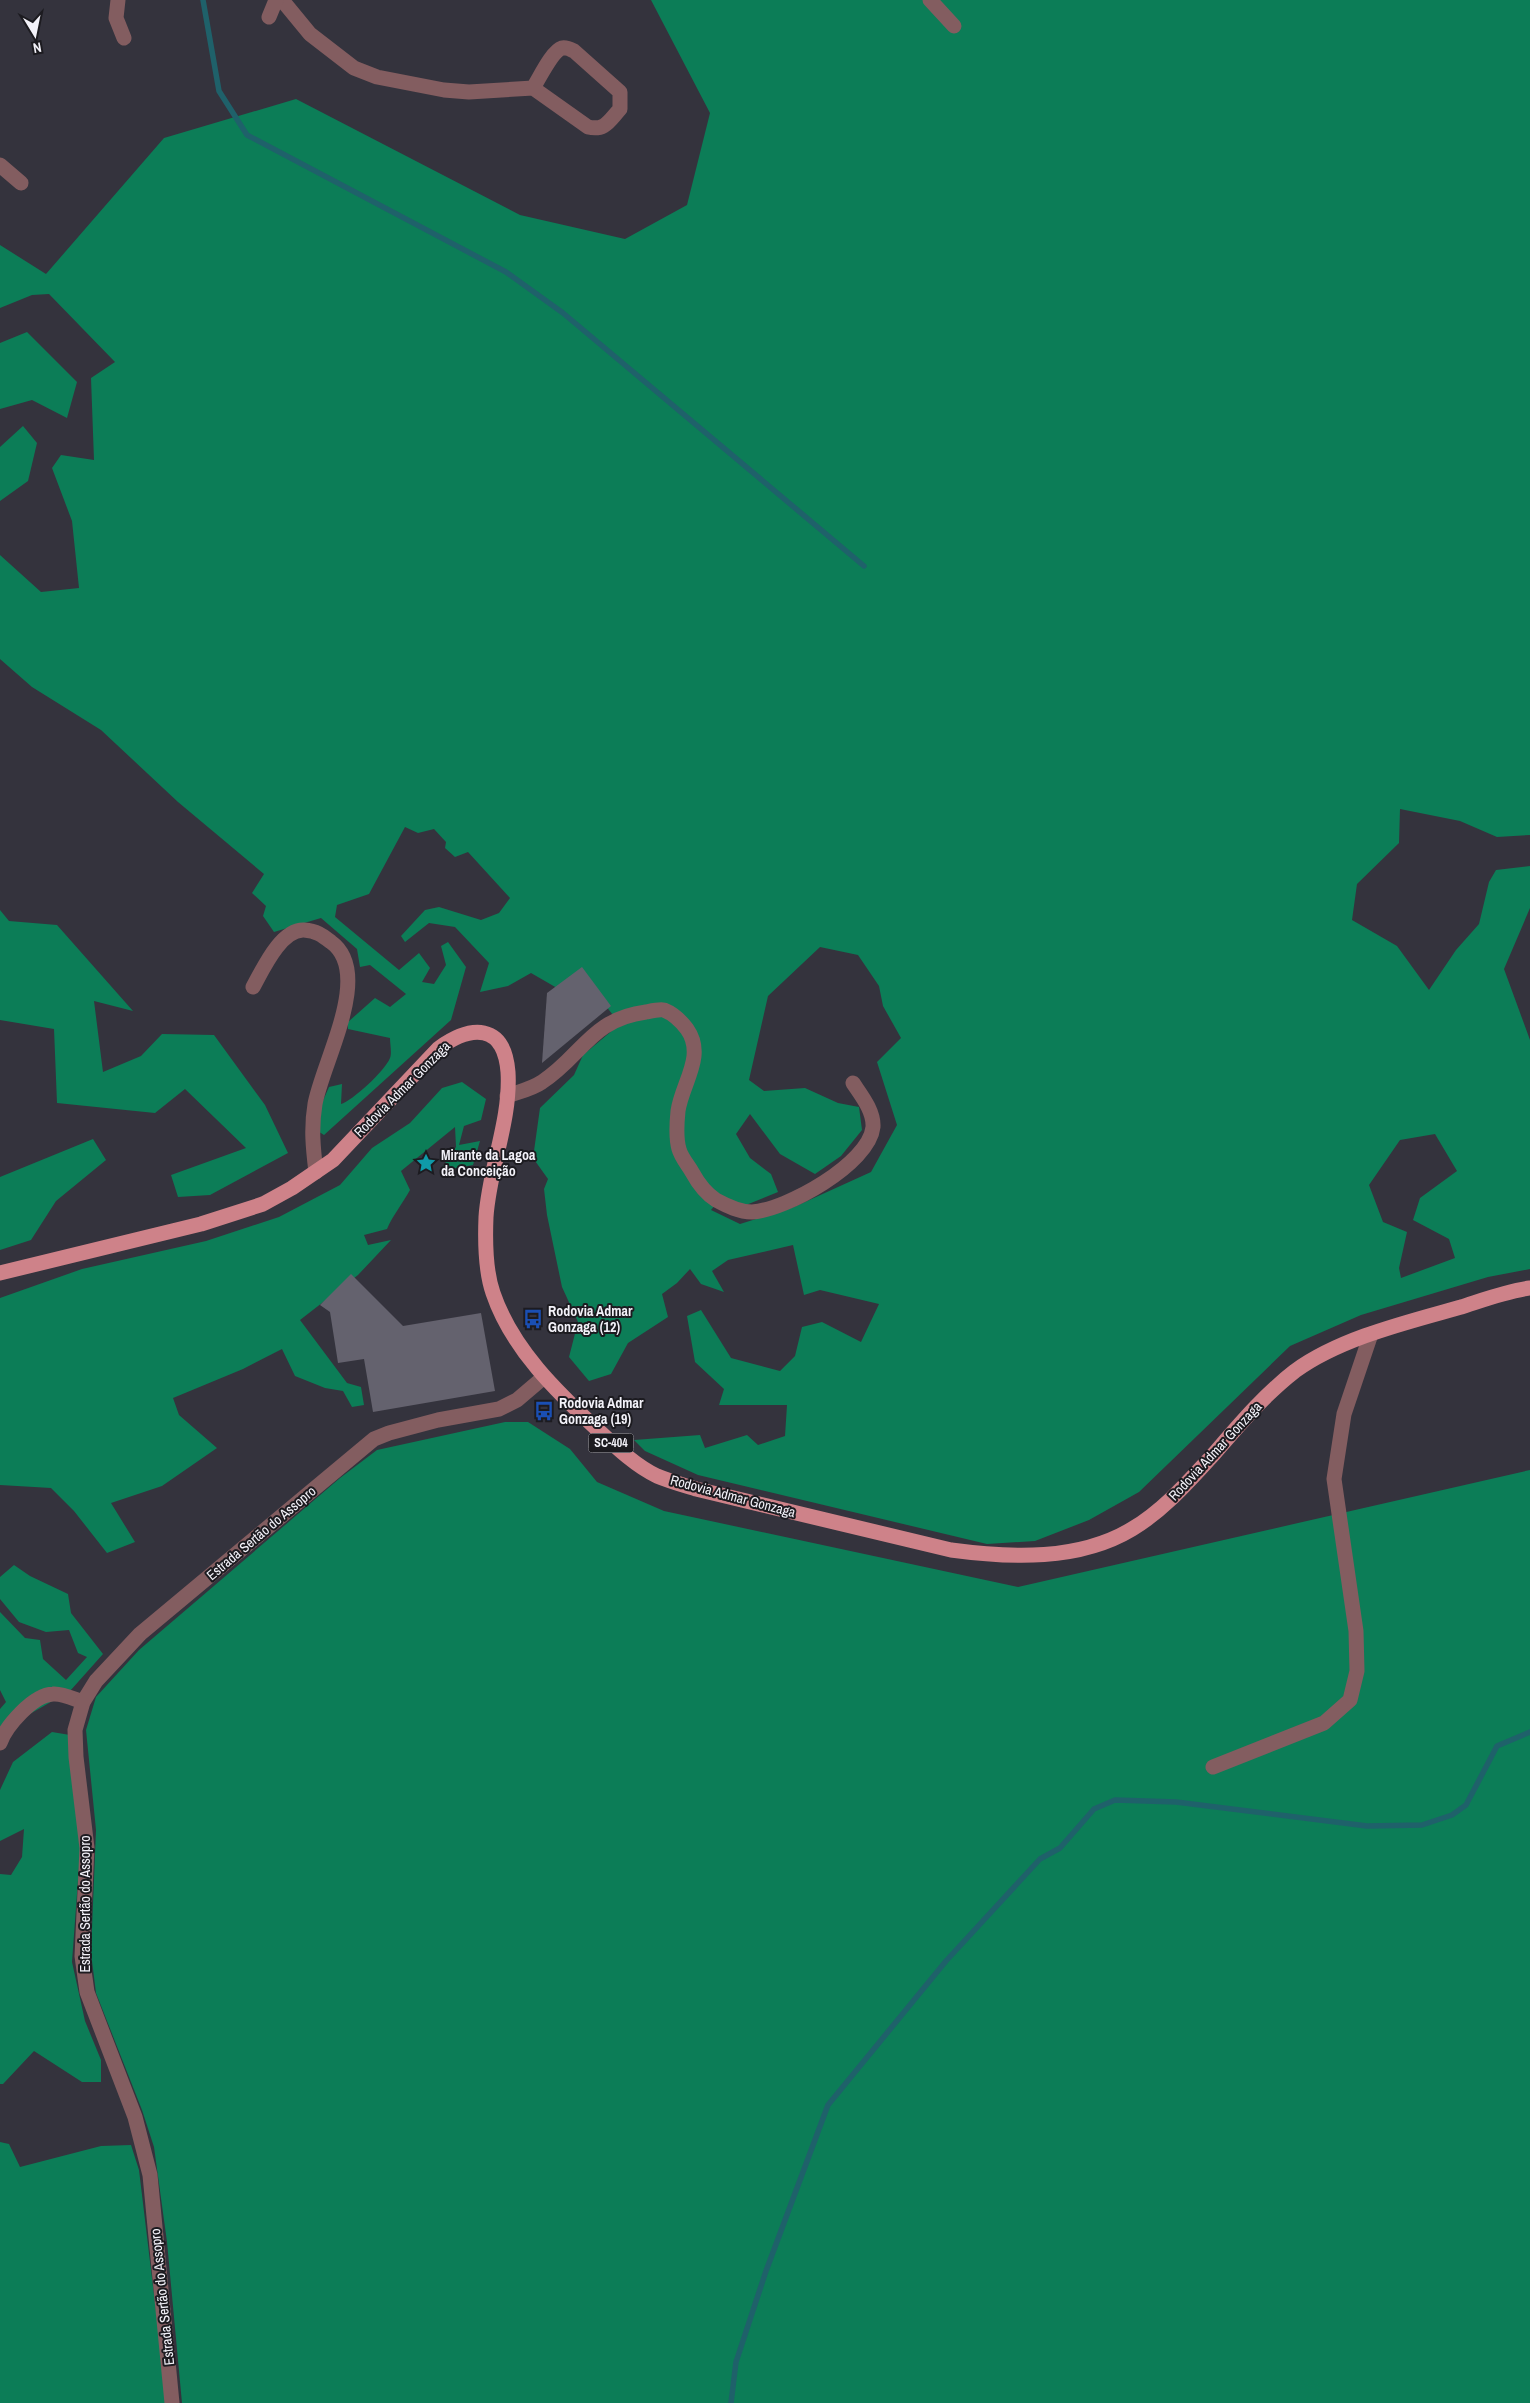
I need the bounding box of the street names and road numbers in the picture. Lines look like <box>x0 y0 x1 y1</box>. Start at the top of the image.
street label: Rodovia Admar Gonzaga <box>350 1037 454 1141</box>
street label: Rodovia Admar Gonzaga <box>1164 1397 1266 1504</box>
road number: SC-404 <box>588 1434 634 1452</box>
street label: Rodovia Admar Gonzaga <box>668 1471 798 1522</box>
street label: Estrada Sertão do Assopro <box>203 1482 319 1584</box>
street label: Estrada Sertão do Assopro <box>76 1835 94 1973</box>
street label: Estrada Sertão do Assopro <box>146 2228 178 2366</box>

